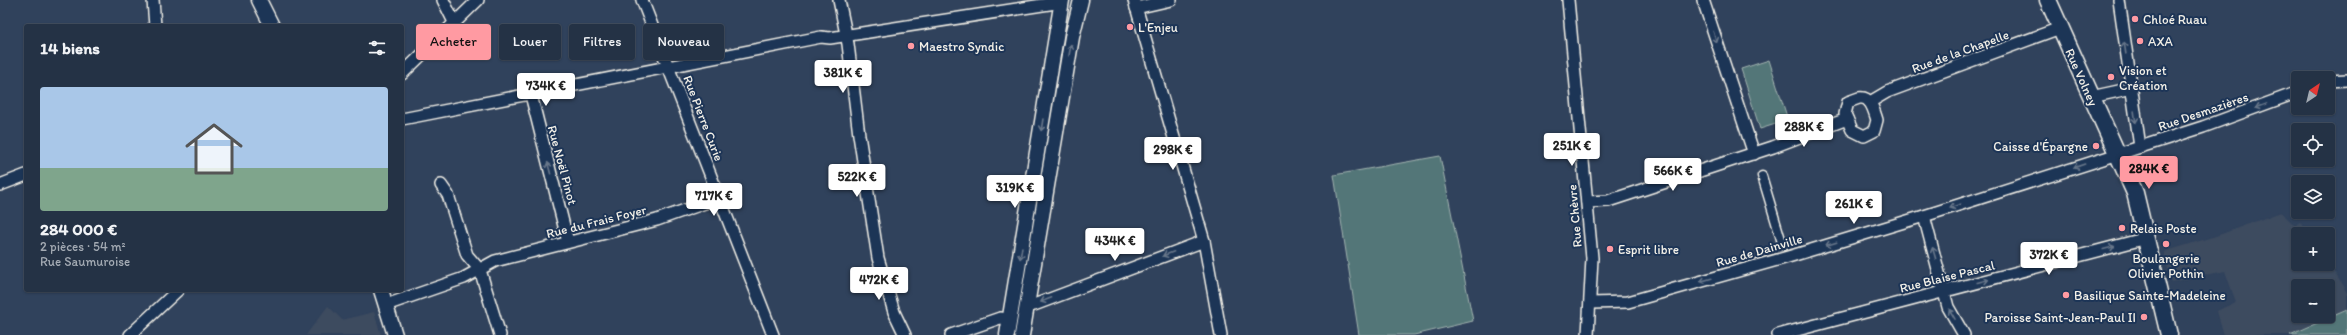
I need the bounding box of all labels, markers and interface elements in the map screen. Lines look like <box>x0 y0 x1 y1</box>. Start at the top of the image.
place label: Chloé Ruau <box>2143 12 2207 27</box>
marker: Chloé Ruau <box>2130 14 2140 24</box>
place label: L'Enjeu <box>1138 20 1178 35</box>
marker: L'Enjeu <box>1125 22 1135 32</box>
chip: Acheter <box>416 24 491 60</box>
chip: Louer <box>499 24 561 60</box>
chip: Filtres <box>569 24 635 60</box>
chip: Nouveau <box>643 24 724 60</box>
street label: Rue de la Chapelle <box>1910 27 2011 76</box>
one-way arrow <box>1712 30 1719 43</box>
place label: AXA <box>2148 34 2174 49</box>
marker: AXA <box>2135 36 2145 46</box>
icon: filters <box>366 37 388 59</box>
text: 14 biens <box>40 38 100 58</box>
place label: Maestro Syndic <box>919 39 1004 54</box>
marker: Maestro Syndic <box>906 41 916 51</box>
one-way arrow <box>2121 42 2129 55</box>
one-way arrow <box>1066 44 1074 57</box>
street label: Rue Volney <box>2062 46 2101 108</box>
pin: 381K € <box>810 60 876 94</box>
place label: Vision et Création <box>2119 63 2168 93</box>
text: 381K € <box>824 65 862 80</box>
north arrow <box>2291 71 2335 115</box>
map controls <box>2291 71 2335 323</box>
marker: Vision et Création <box>2106 72 2116 82</box>
pin: 734K € <box>513 73 579 107</box>
street label: Rue Pierre Curie <box>680 73 727 163</box>
text: 734K € <box>526 78 566 93</box>
street label: Rue Desmazières <box>2156 89 2250 134</box>
one-way arrow <box>2256 102 2268 110</box>
one-way arrow <box>2131 110 2138 123</box>
icon: home <box>178 113 250 185</box>
pin: 288K € <box>1771 114 1837 148</box>
one-way arrow <box>1038 118 1046 131</box>
text: 288K € <box>1784 119 1824 134</box>
button: locate <box>2291 123 2335 167</box>
street label: Rue Noël Pinot <box>545 124 580 207</box>
pin: 251K € <box>1539 133 1605 167</box>
pin: 298K € <box>1140 137 1206 171</box>
text: 251K € <box>1553 138 1591 153</box>
place label: Caisse d'Épargne <box>1993 139 2088 154</box>
marker: Caisse d'Épargne <box>2091 141 2101 151</box>
text: 298K € <box>1153 142 1193 157</box>
pin: 284K € <box>2116 156 2182 190</box>
pin: 566K € <box>1640 158 1706 192</box>
one-way arrow <box>545 161 553 174</box>
text: 284K € <box>2129 161 2169 176</box>
text: 566K € <box>1653 163 1693 178</box>
one-way arrow <box>2074 163 2086 171</box>
pin: 522K € <box>824 164 890 198</box>
text: 522K € <box>837 169 877 184</box>
pin: 319K € <box>982 175 1048 209</box>
button: layers <box>2291 175 2335 219</box>
text: 319K € <box>996 180 1034 195</box>
pin: 717K € <box>681 183 747 217</box>
street label: Rue Chèvre <box>1564 184 1585 248</box>
text: 717K € <box>695 188 733 203</box>
pin: 261K € <box>1821 191 1887 225</box>
text: 261K € <box>1835 196 1873 211</box>
street label: Rue du Frais Foyer <box>545 202 648 241</box>
one-way arrow <box>1949 203 1962 210</box>
text: 284 000 € <box>40 219 117 239</box>
place label: Relais Poste <box>2130 221 2197 236</box>
marker: Relais Poste <box>2117 223 2127 233</box>
button: + <box>2291 227 2335 271</box>
pin: 434K € <box>1082 228 1148 262</box>
street label: Rue de Dainville <box>1714 231 1804 270</box>
text: 434K € <box>1094 233 1136 248</box>
text: 2 pièces · 54 m² <box>40 239 126 254</box>
marker: Boulangerie Olivier Pothin <box>2161 239 2171 249</box>
one-way arrow <box>1825 241 1838 248</box>
place label: Esprit libre <box>1618 242 1679 257</box>
pin: 372K € <box>2016 242 2082 276</box>
marker: Esprit libre <box>1605 244 1615 254</box>
one-way arrow <box>2102 244 2115 251</box>
one-way arrow <box>1017 246 1025 259</box>
one-way arrow <box>1930 247 1937 260</box>
text: 372K € <box>2029 247 2069 262</box>
one-way arrow <box>1162 251 1174 259</box>
place label: Boulangerie Olivier Pothin <box>2128 251 2205 281</box>
text: Rue Saumuroise <box>40 254 130 269</box>
street label: Rue Blaise Pascal <box>1898 257 1997 296</box>
pin: 472K € <box>846 267 912 301</box>
text: 472K € <box>859 272 899 287</box>
one-way arrow <box>1700 277 1713 284</box>
one-way arrow <box>1976 277 1989 284</box>
button: − <box>2291 279 2335 323</box>
place label: Basilique Sainte-Madeleine <box>2074 288 2226 303</box>
marker: Basilique Sainte-Madeleine <box>2061 290 2071 300</box>
one-way arrow <box>1041 296 1053 304</box>
one-way arrow <box>1947 308 1955 320</box>
place label: Paroisse Saint-Jean-Paul II <box>1984 310 2136 325</box>
marker: Paroisse Saint-Jean-Paul II <box>2139 312 2149 322</box>

